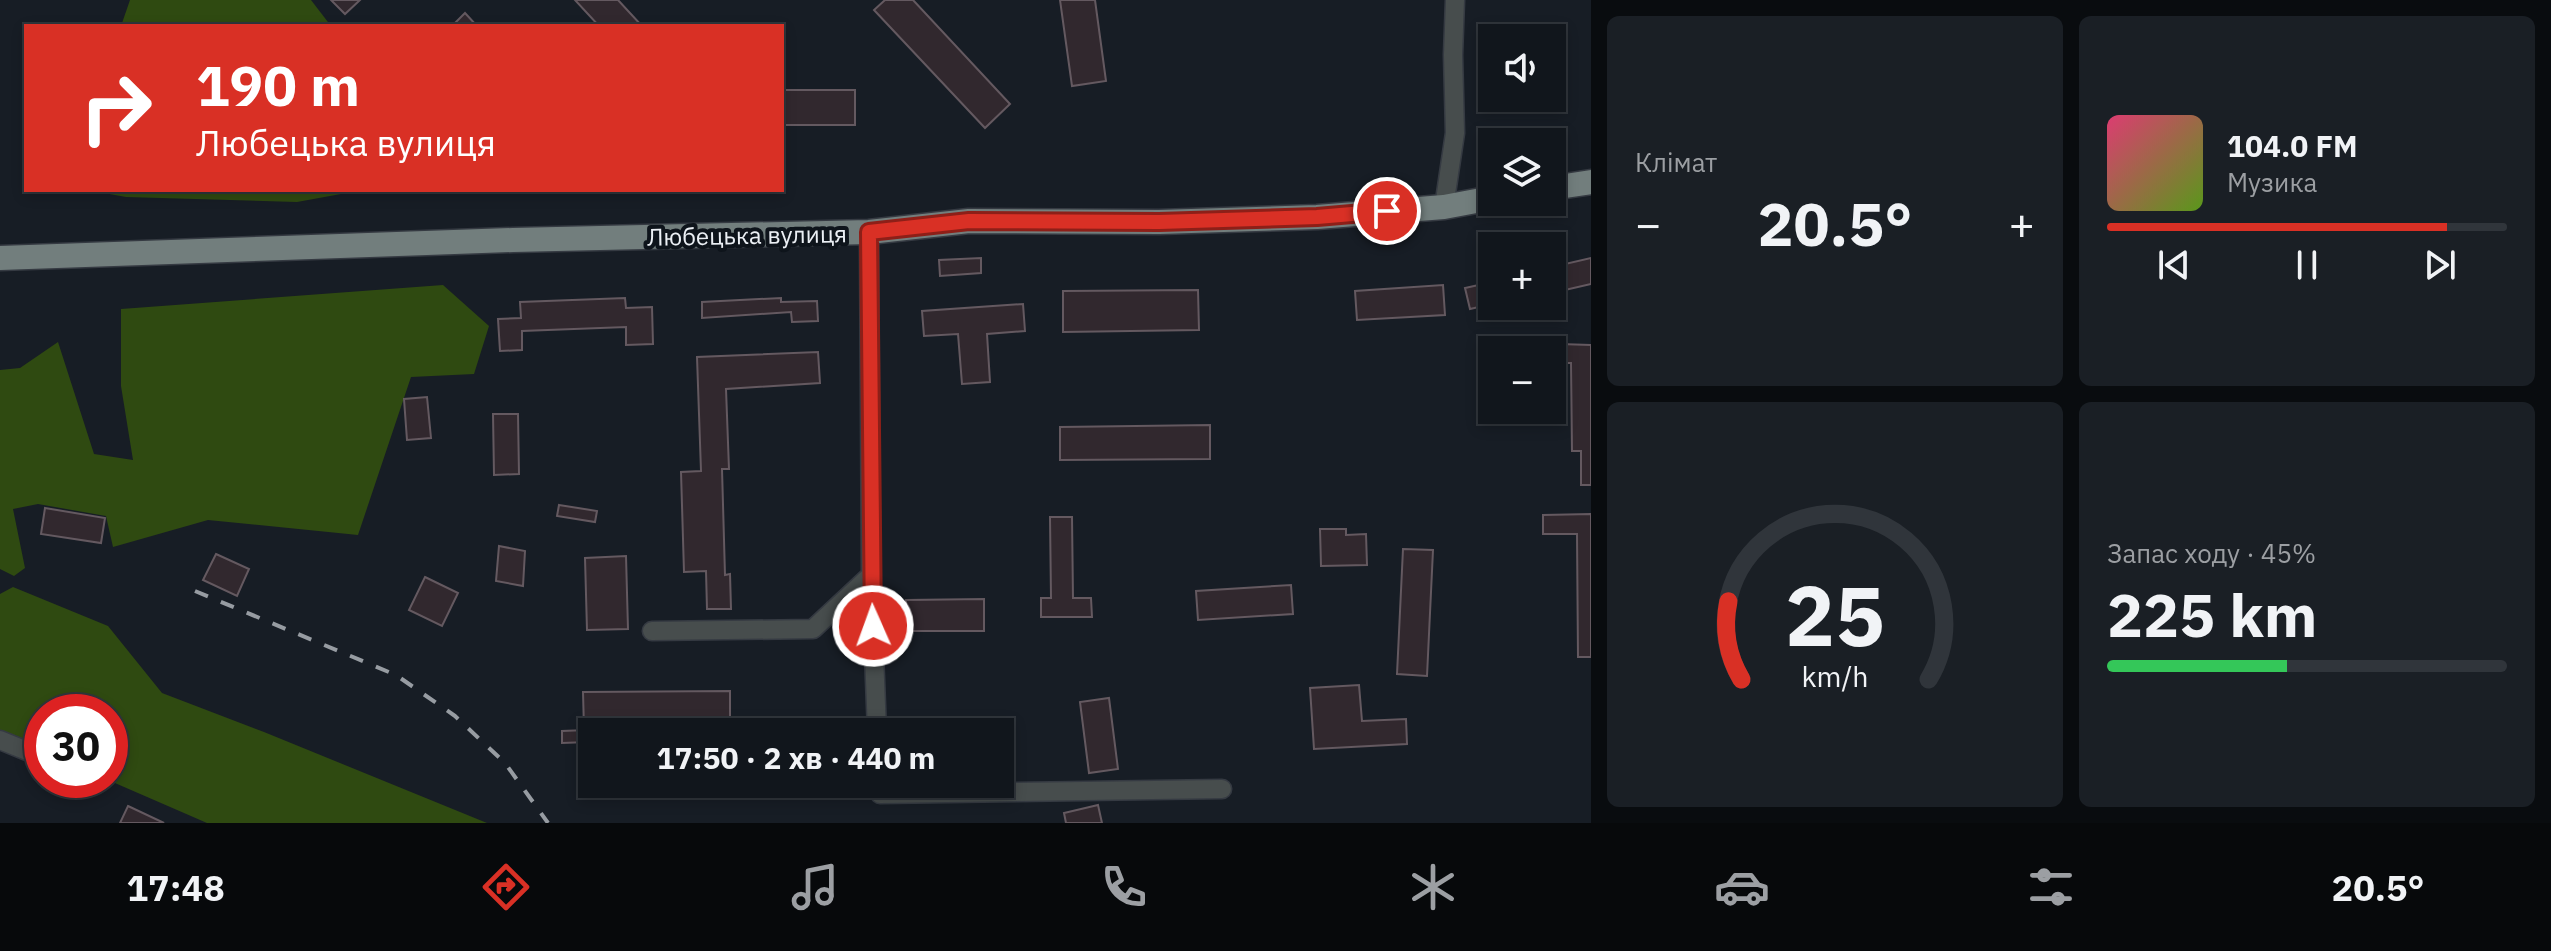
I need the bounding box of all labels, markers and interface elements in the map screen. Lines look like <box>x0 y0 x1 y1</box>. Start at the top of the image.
map controls <box>1478 24 1566 424</box>
button: sound <box>1478 24 1566 112</box>
text: 190 m <box>196 49 360 121</box>
icon: right <box>64 56 168 160</box>
text: Любецька вулиця <box>196 119 496 166</box>
text: 104.0 FM <box>2227 126 2358 165</box>
button: layers <box>1478 128 1566 216</box>
text: Клімат <box>1635 145 1717 179</box>
text: Музика <box>2227 165 2317 199</box>
pin <box>1353 177 1421 245</box>
text: 20.5° <box>1758 184 1912 263</box>
icon: arrive <box>1365 189 1409 233</box>
text: − <box>1635 195 1661 252</box>
text: + <box>2009 195 2035 252</box>
street label: Любецька вулиця <box>647 217 847 253</box>
button: + <box>1478 232 1566 320</box>
icon: previous <box>2152 243 2196 287</box>
icon: pause <box>2285 243 2329 287</box>
icon: next <box>2418 243 2462 287</box>
button: − <box>1478 336 1566 424</box>
text: Запас ходу · 45% <box>2107 536 2316 570</box>
text: 25 <box>1785 561 1885 669</box>
text: 225 km <box>2107 575 2317 654</box>
position arrow <box>831 584 915 668</box>
text: km/h <box>1801 658 1869 695</box>
speed limit sign: 30 <box>24 694 128 798</box>
text: 17:50 · 2 хв · 440 m <box>657 738 935 777</box>
icon: directions <box>478 859 534 915</box>
icon: music <box>787 859 843 915</box>
icon: phone <box>1096 859 1152 915</box>
icon: climate <box>1405 859 1461 915</box>
icon: car <box>1714 859 1770 915</box>
icon: filters <box>2023 859 2079 915</box>
text: 17:48 <box>126 864 225 911</box>
text: 20.5° <box>2332 864 2424 911</box>

